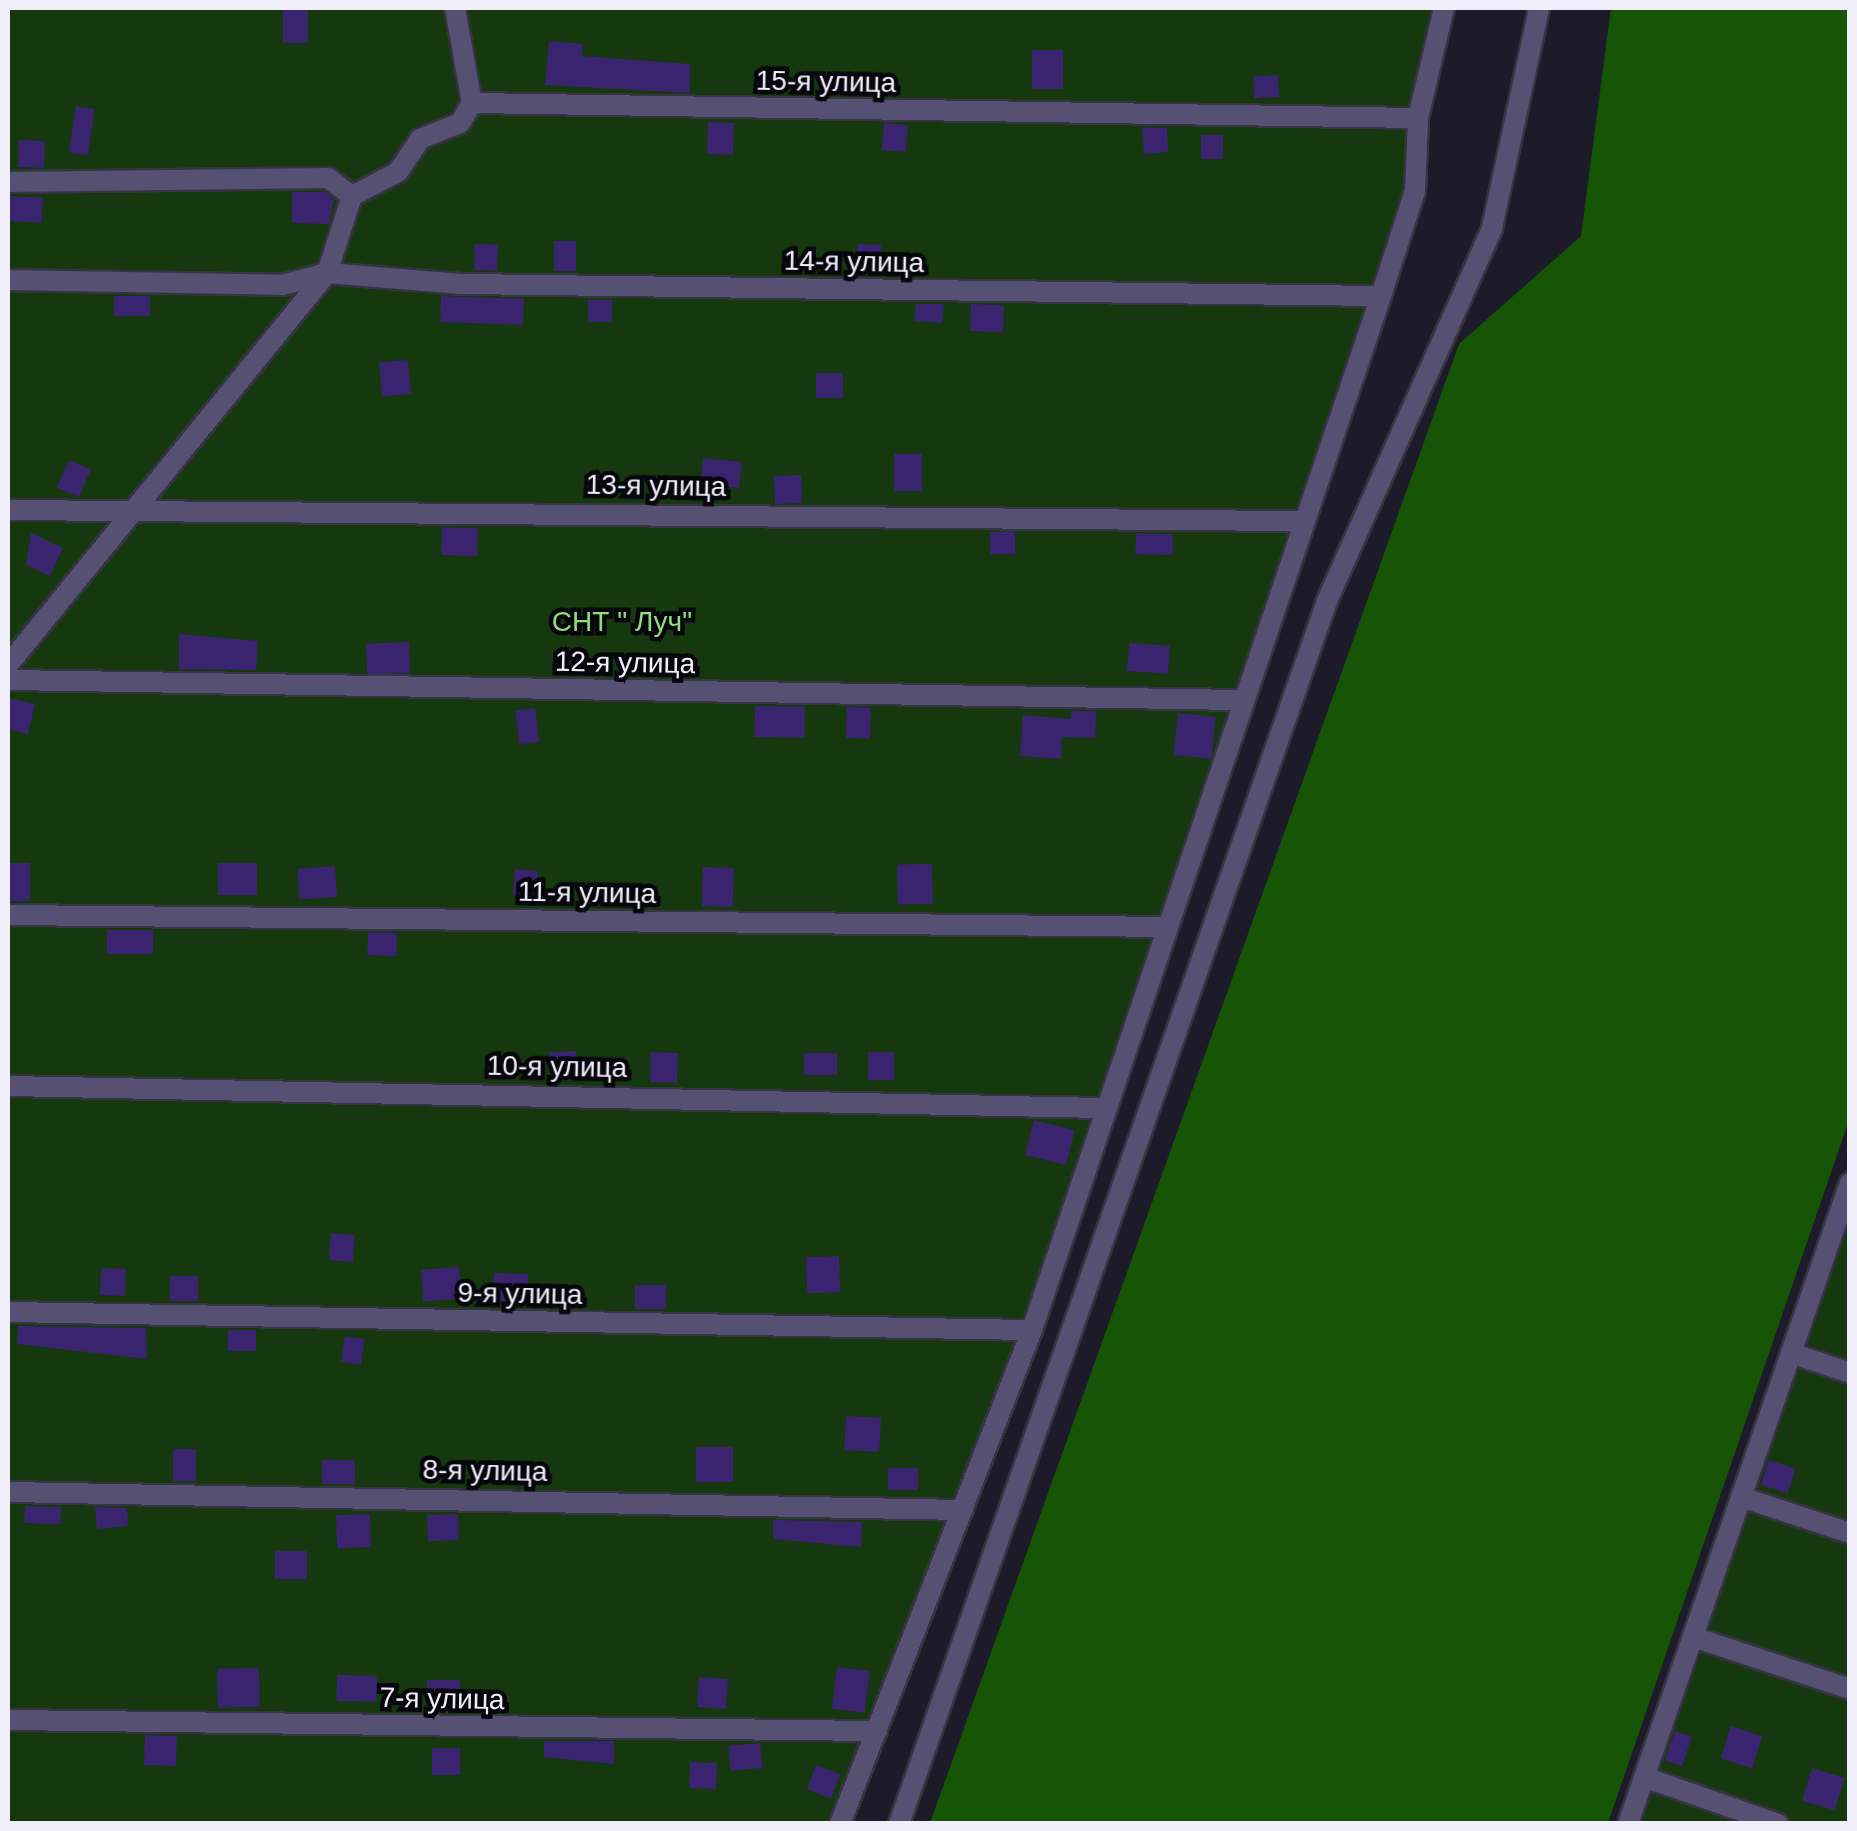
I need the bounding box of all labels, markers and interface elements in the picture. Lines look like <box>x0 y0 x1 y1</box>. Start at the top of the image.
street label: 15-я улица <box>756 64 896 100</box>
street label: 14-я улица <box>784 244 924 280</box>
street label: 13-я улица <box>586 468 726 504</box>
park label: СНТ " Луч" <box>552 605 692 639</box>
street label: 12-я улица <box>555 645 695 681</box>
street label: 11-я улица <box>518 875 656 911</box>
street label: 10-я улица <box>487 1049 627 1085</box>
street label: 9-я улица <box>457 1276 583 1312</box>
street label: 8-я улица <box>422 1453 548 1489</box>
street label: 7-я улица <box>379 1681 505 1717</box>

